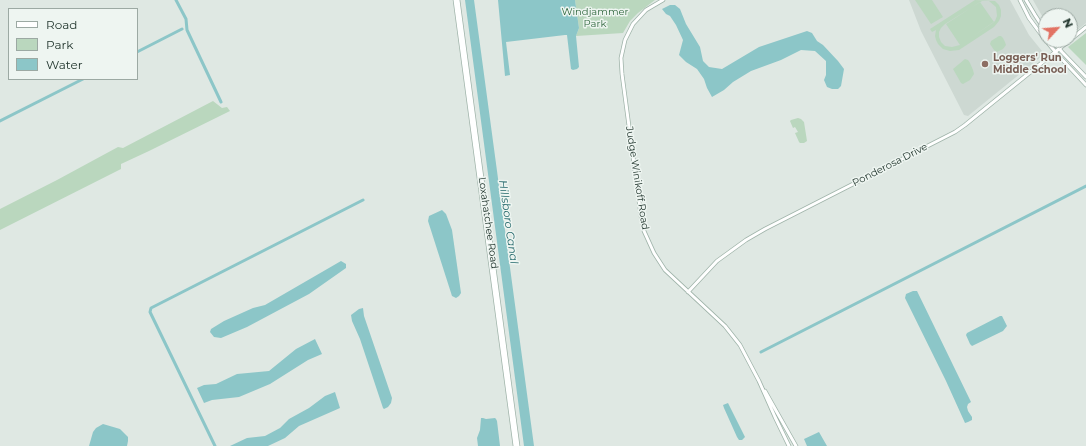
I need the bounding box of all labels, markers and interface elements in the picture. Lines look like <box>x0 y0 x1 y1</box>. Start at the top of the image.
park label: Windjammer Park <box>561 6 629 30</box>
legend <box>8 8 138 80</box>
north arrow <box>1038 8 1078 48</box>
text: N <box>1060 16 1076 30</box>
text: Road <box>46 17 77 32</box>
text: Park <box>46 37 73 52</box>
place label: Loggers' Run Middle School <box>993 52 1067 76</box>
text: Water <box>46 57 82 72</box>
marker: Loggers' Run Middle School <box>980 59 990 69</box>
street label: Judge Winikoff Road <box>623 125 651 231</box>
street label: Ponderosa Drive <box>850 141 930 189</box>
street label: Loxahatchee Road <box>476 176 500 270</box>
water label: Hillsboro Canal <box>496 179 520 265</box>

